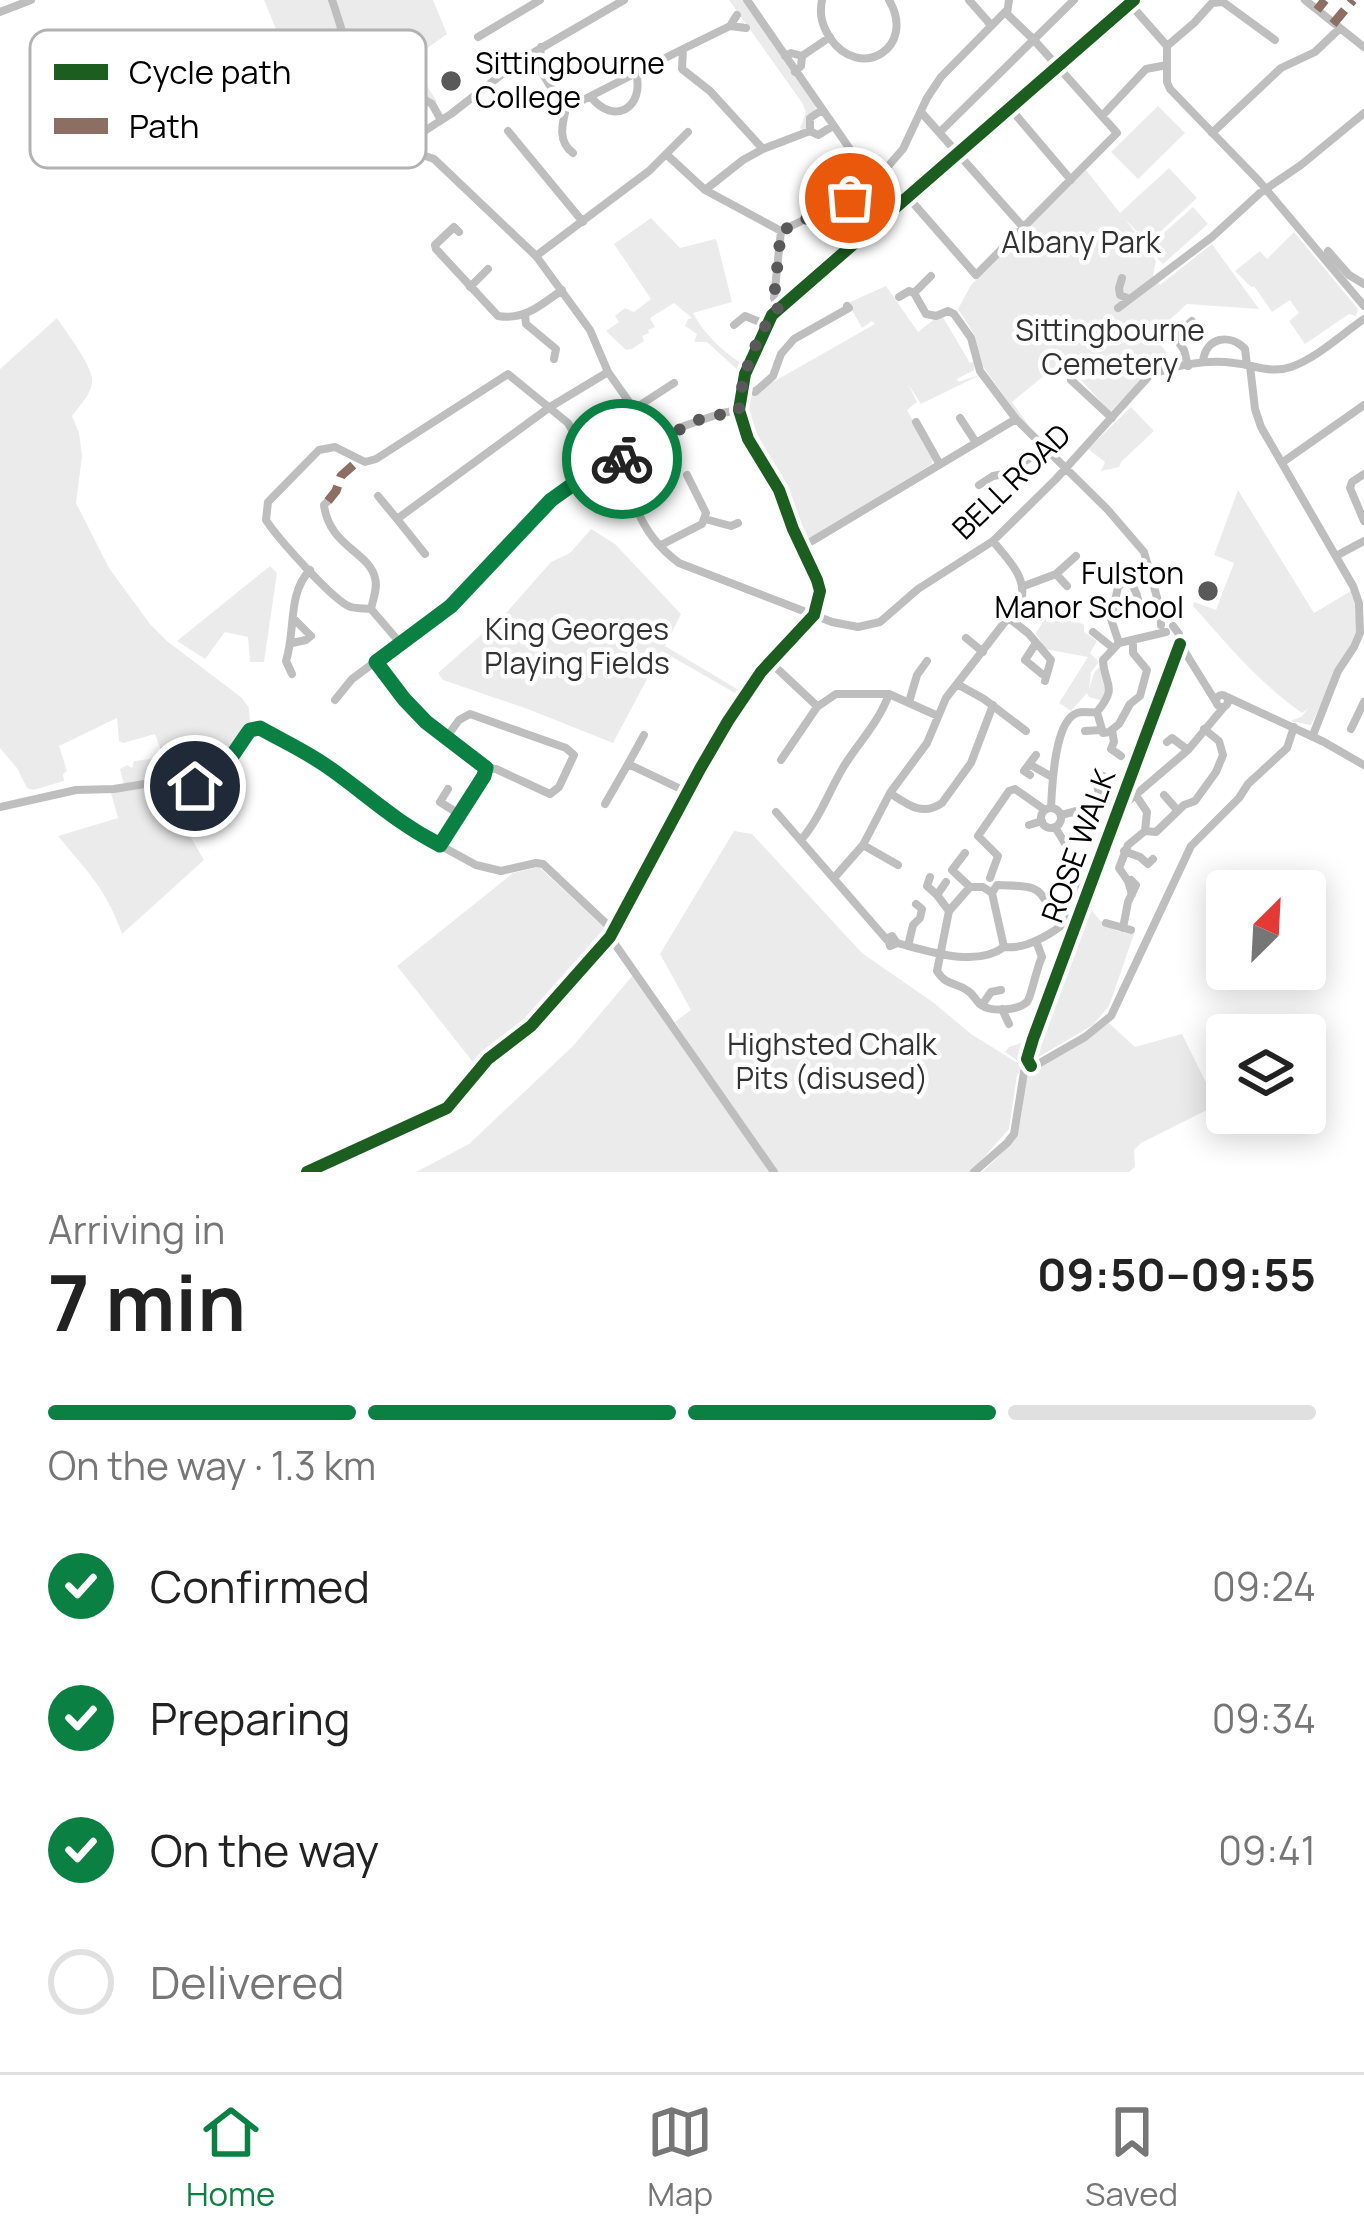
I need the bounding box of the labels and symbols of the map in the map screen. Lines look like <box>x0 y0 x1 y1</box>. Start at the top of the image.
legend <box>30 30 426 168</box>
place label: Sittingbourne College <box>475 42 665 117</box>
text: Cycle path <box>129 49 291 94</box>
marker: Sittingbourne College <box>438 68 464 94</box>
text: Path <box>129 103 199 148</box>
pin <box>799 147 901 249</box>
park label: Albany Park <box>1001 221 1162 262</box>
park label: Sittingbourne Cemetery <box>1015 309 1205 384</box>
courier <box>562 399 682 519</box>
street label: BELL ROAD <box>943 414 1079 548</box>
place label: Fulston Manor School <box>994 552 1184 627</box>
marker: Fulston Manor School <box>1195 578 1221 604</box>
park label: King Georges Playing Fields <box>484 608 670 683</box>
pin <box>144 735 246 837</box>
street label: ROSE WALK <box>1031 763 1124 928</box>
north arrow <box>1206 870 1326 990</box>
park label: Highsted Chalk Pits (disused) <box>727 1023 938 1098</box>

